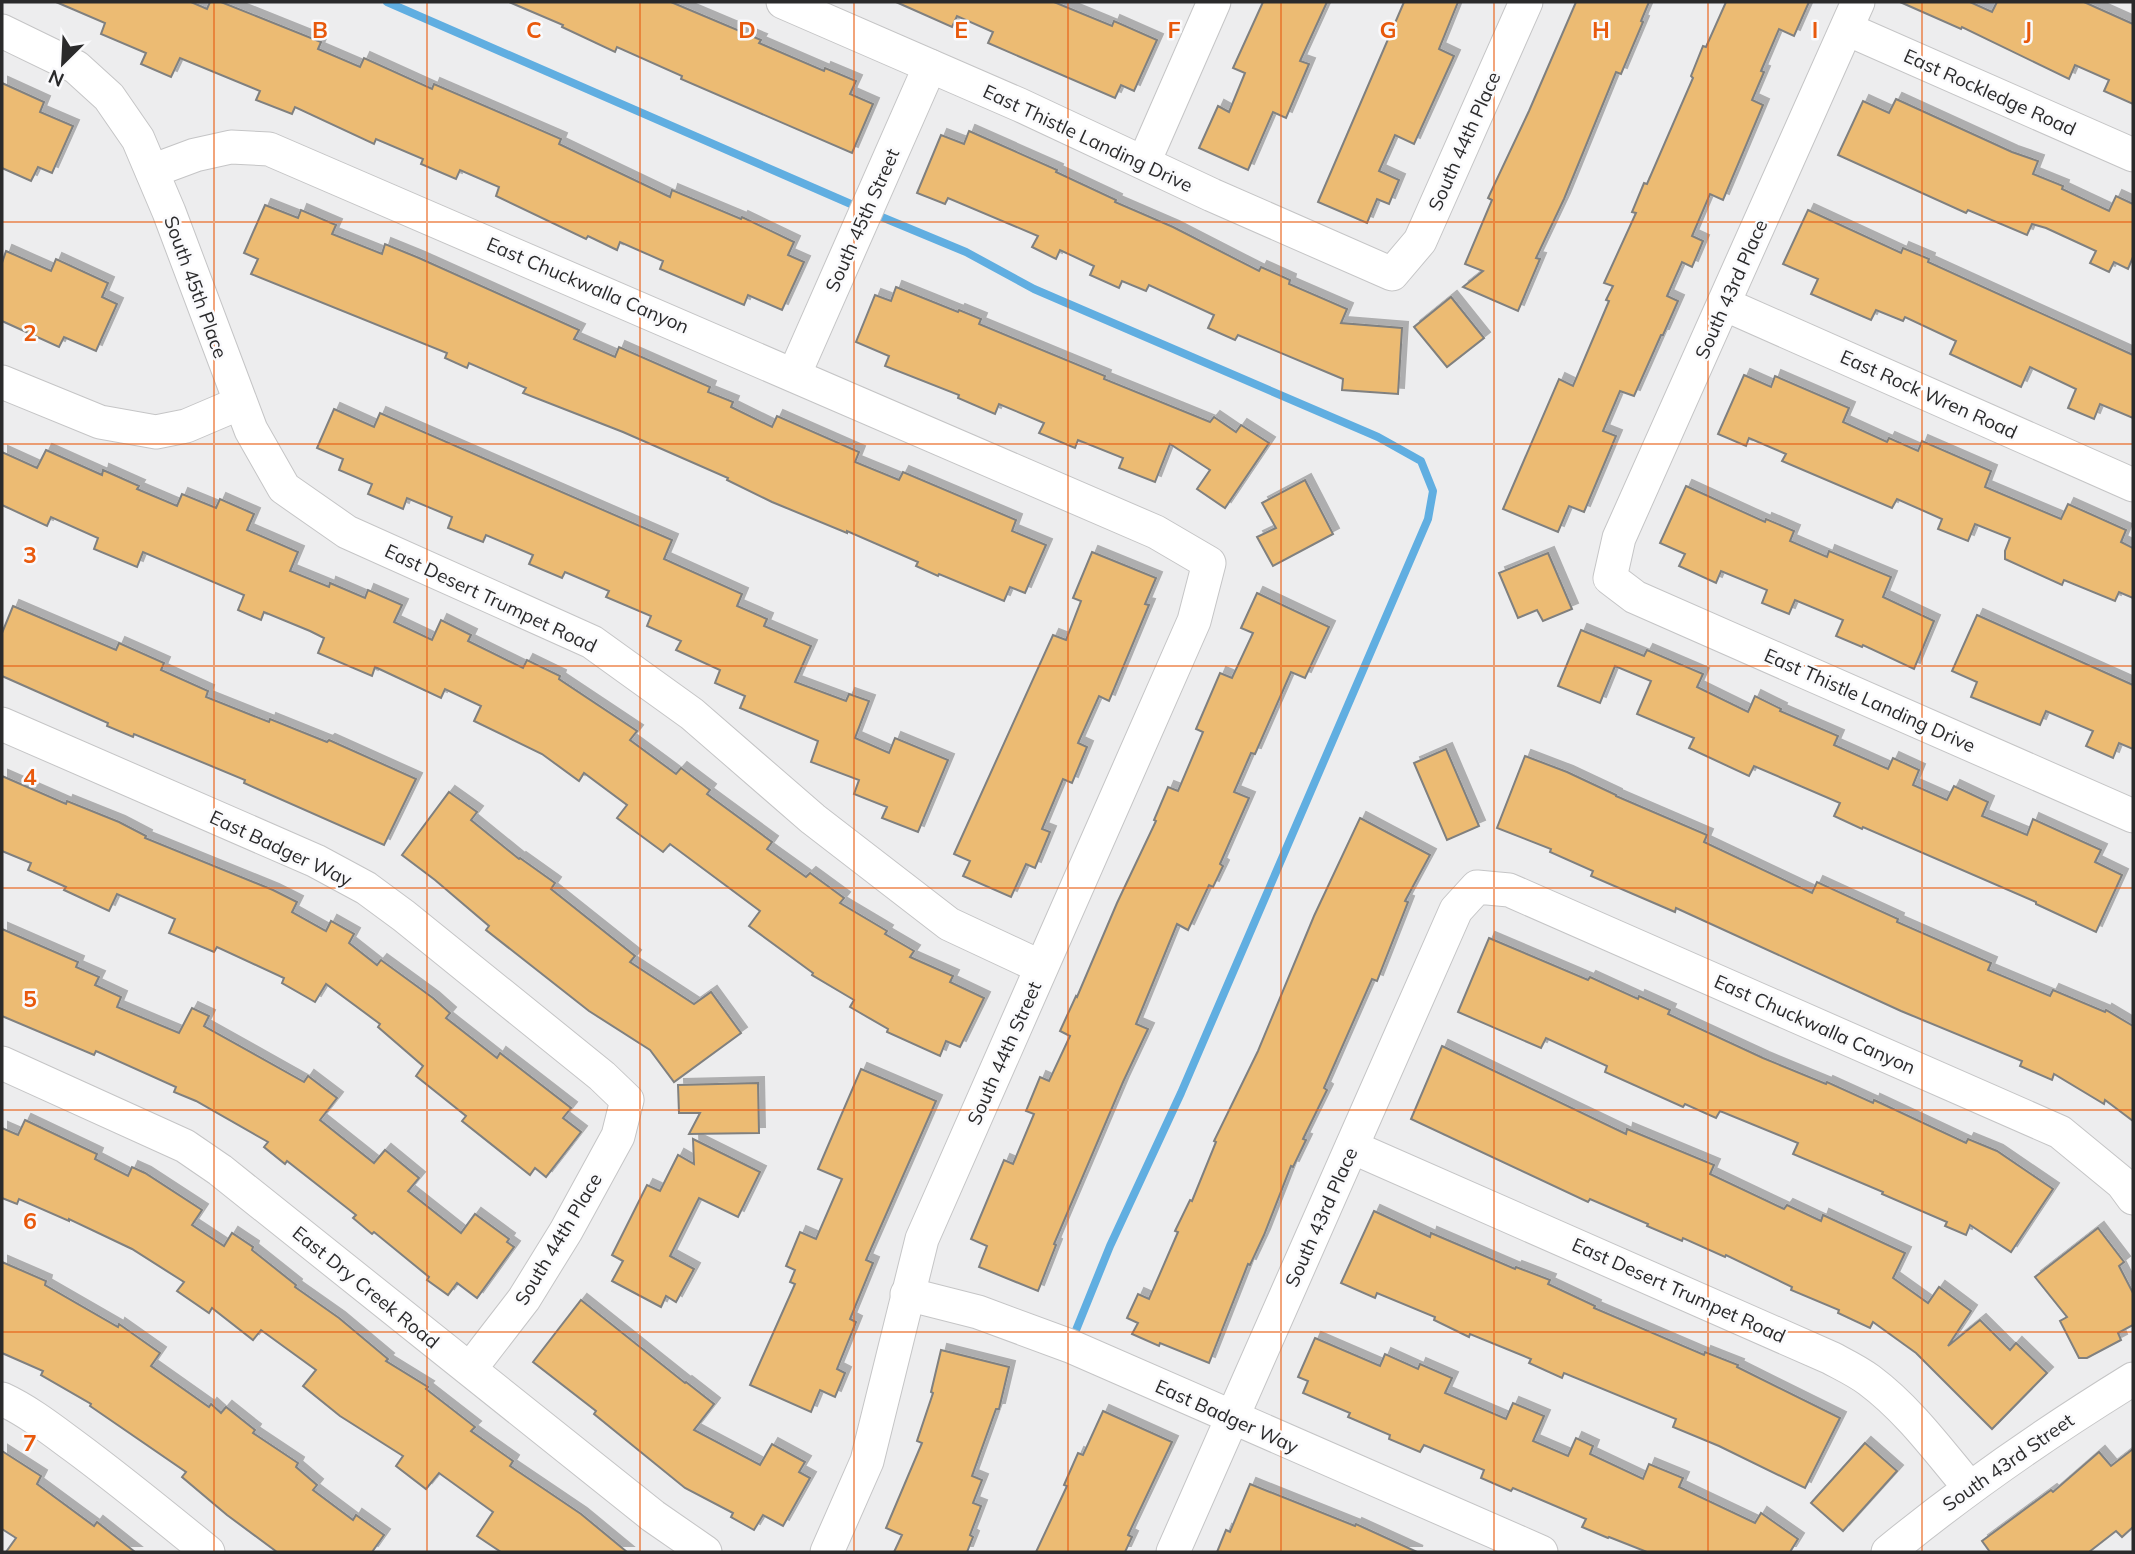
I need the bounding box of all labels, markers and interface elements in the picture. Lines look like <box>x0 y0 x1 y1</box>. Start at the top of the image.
text: B <box>312 15 328 44</box>
text: C <box>526 15 542 44</box>
text: D <box>738 15 756 44</box>
text: E <box>954 15 968 44</box>
text: F <box>1167 15 1181 44</box>
text: G <box>1379 15 1397 44</box>
text: H <box>1592 15 1610 44</box>
text: I <box>1812 15 1818 44</box>
text: J <box>2024 15 2032 44</box>
north arrow <box>28 28 98 98</box>
street label: East Rockledge Road <box>1900 43 2080 141</box>
text: N <box>45 65 68 92</box>
street label: South 44th Place <box>1423 68 1505 214</box>
street label: East Thistle Landing Drive <box>979 79 1197 197</box>
street label: South 45th Street <box>820 144 905 295</box>
street label: South 45th Place <box>159 213 233 361</box>
street label: South 43rd Place <box>1689 216 1773 362</box>
street label: East Chuckwalla Canyon <box>483 231 693 339</box>
text: 2 <box>23 318 37 347</box>
street label: East Rock Wren Road <box>1837 344 2021 444</box>
street label: East Desert Trumpet Road <box>381 538 601 658</box>
text: 3 <box>23 540 37 569</box>
street label: East Thistle Landing Drive <box>1761 643 1979 757</box>
text: 4 <box>23 762 37 791</box>
street label: East Badger Way <box>206 805 356 891</box>
street label: East Chuckwalla Canyon <box>1711 969 1919 1079</box>
street label: South 44th Street <box>962 977 1047 1128</box>
text: 5 <box>23 984 37 1013</box>
street label: South 43rd Place <box>1279 1144 1363 1290</box>
street label: South 44th Place <box>509 1169 607 1309</box>
text: 6 <box>23 1206 37 1235</box>
street label: East Dry Creek Road <box>288 1220 444 1354</box>
street label: East Desert Trumpet Road <box>1569 1232 1789 1348</box>
street label: East Badger Way <box>1152 1374 1302 1458</box>
street label: South 43rd Street <box>1938 1408 2079 1516</box>
text: 7 <box>23 1428 37 1457</box>

